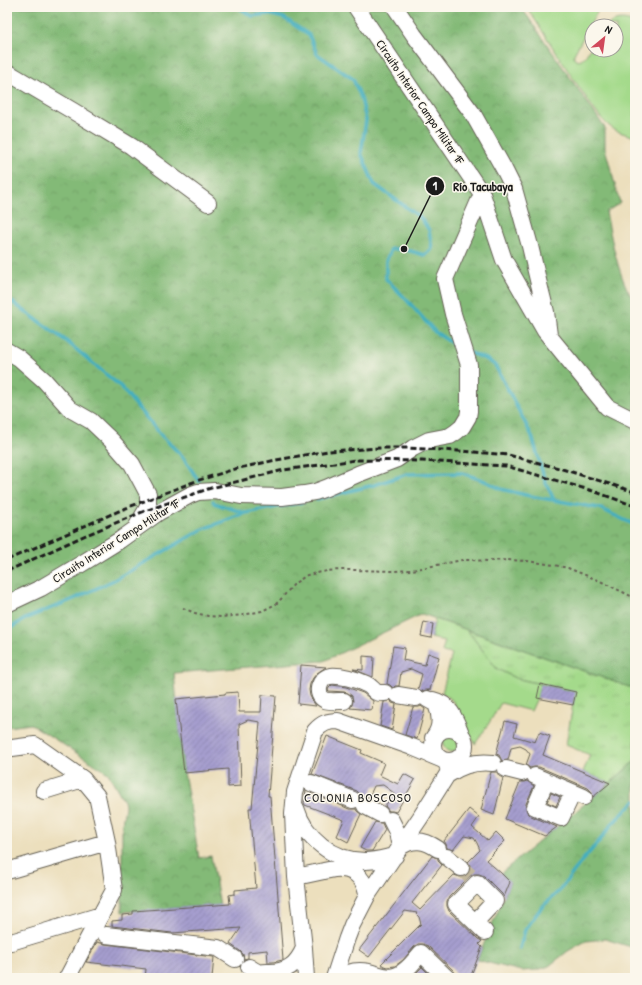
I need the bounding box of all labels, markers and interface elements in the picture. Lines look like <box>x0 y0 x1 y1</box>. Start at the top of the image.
north arrow <box>584 18 624 58</box>
text: N <box>603 22 615 37</box>
street label: Circuito Interior Campo Militar 1F <box>372 36 469 168</box>
callout: Río Tacubaya <box>425 174 521 199</box>
text: 1 <box>433 177 438 194</box>
text: Río Tacubaya <box>453 177 514 196</box>
street label: Circuito Interior Campo Militar 1F <box>49 494 183 587</box>
district label: COLONIA BOSCOSO <box>304 788 412 806</box>

